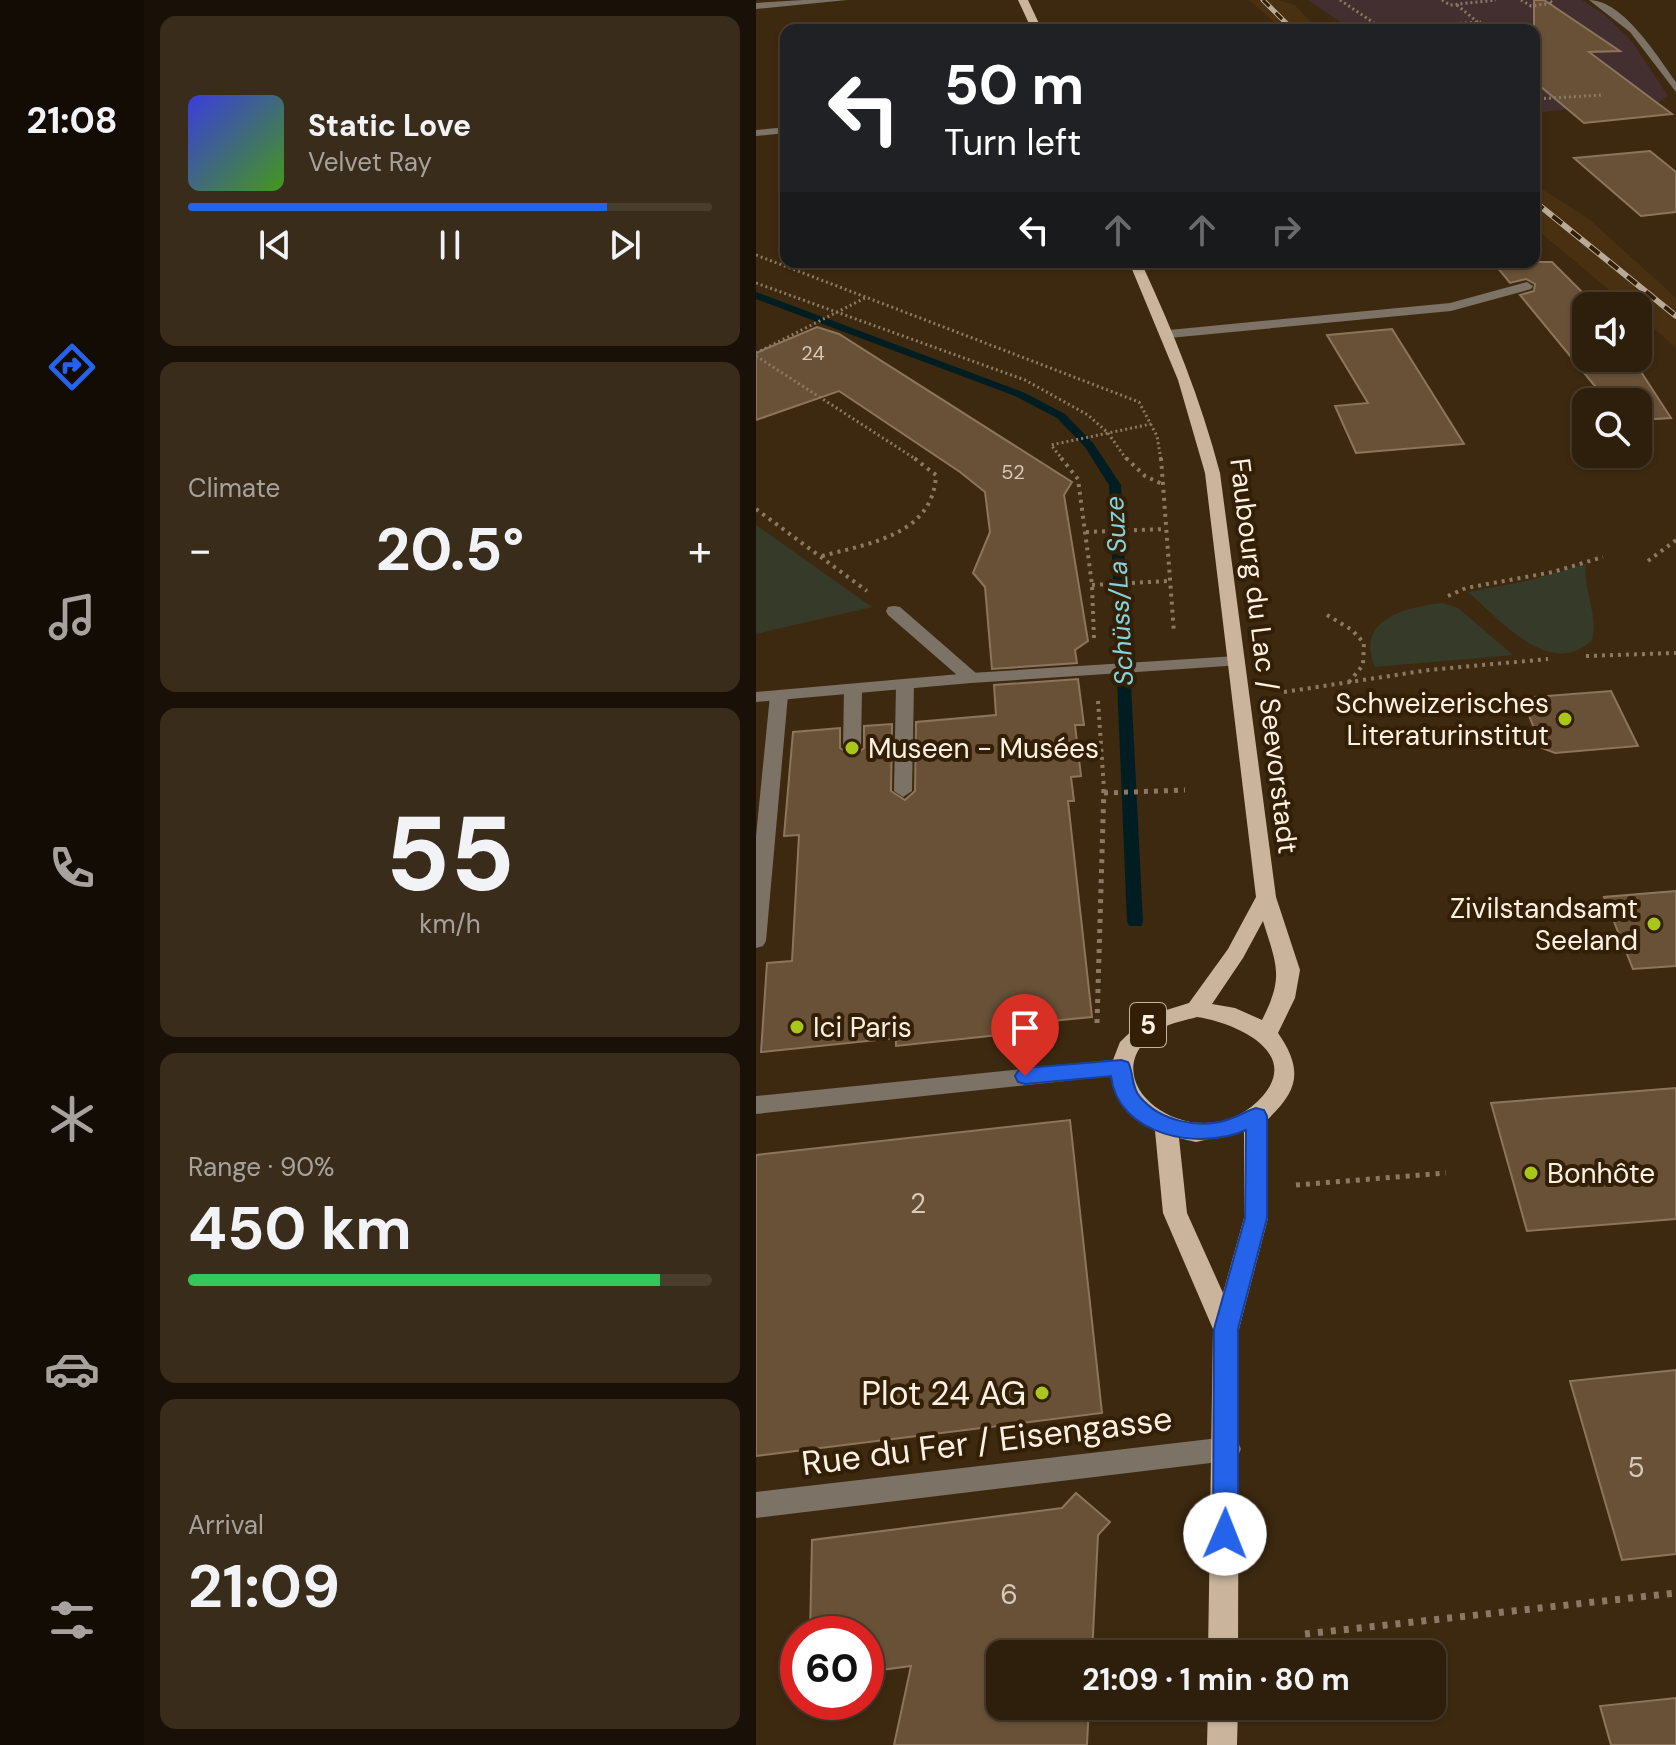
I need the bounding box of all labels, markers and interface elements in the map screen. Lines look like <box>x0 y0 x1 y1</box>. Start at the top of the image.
text: 50 m <box>944 48 1084 121</box>
icon: left <box>812 56 916 160</box>
text: 21:08 <box>26 97 118 144</box>
text: Static Love <box>308 106 471 145</box>
text: Turn left <box>944 119 1081 166</box>
text: Velvet Ray <box>308 145 432 179</box>
icon: left <box>1012 208 1056 252</box>
icon: ahead <box>1096 208 1140 252</box>
icon: ahead <box>1180 208 1224 252</box>
icon: right <box>1264 208 1308 252</box>
icon: previous <box>253 223 297 267</box>
icon: pause <box>428 223 472 267</box>
icon: next <box>603 223 647 267</box>
map controls <box>1572 292 1652 468</box>
button: sound <box>1572 292 1652 372</box>
icon: directions <box>44 339 100 395</box>
house number: 24 <box>801 340 825 366</box>
button: search <box>1572 388 1652 468</box>
street label: Faubourg du Lac / Seevorstadt <box>1221 456 1307 856</box>
house number: 52 <box>1001 459 1025 485</box>
text: Climate <box>188 471 280 505</box>
water label: Schüss/La Suze <box>1097 495 1141 687</box>
text: 20.5° <box>376 510 524 589</box>
text: − <box>188 521 212 579</box>
text: + <box>688 521 712 579</box>
icon: music <box>44 589 100 645</box>
place label: Schweizerisches Literaturinstitut <box>1335 685 1549 754</box>
marker: Schweizerisches Literaturinstitut <box>1556 710 1574 728</box>
place label: Museen - Musées <box>868 730 1099 767</box>
marker: Museen - Musées <box>843 739 861 757</box>
text: 55 <box>385 787 515 922</box>
icon: phone <box>44 840 100 896</box>
place label: Zivilstandsamt Seeland <box>1450 890 1638 959</box>
text: km/h <box>419 907 481 941</box>
marker: Zivilstandsamt Seeland <box>1645 915 1663 933</box>
pin <box>991 994 1059 1076</box>
road number: 5 <box>1130 1003 1166 1047</box>
icon: arrive <box>1003 1006 1047 1050</box>
place label: Ici Paris <box>813 1009 912 1046</box>
marker: Ici Paris <box>788 1018 806 1036</box>
icon: climate <box>44 1091 100 1147</box>
text: Range · 90% <box>188 1150 334 1184</box>
place label: Bonhôte <box>1547 1155 1655 1192</box>
marker: Bonhôte <box>1522 1164 1540 1182</box>
house number: 2 <box>910 1185 926 1222</box>
text: 450 km <box>188 1189 412 1268</box>
icon: car <box>44 1341 100 1397</box>
place label: Plot 24 AG <box>861 1371 1026 1416</box>
marker: Plot 24 AG <box>1033 1384 1051 1402</box>
street label: Rue du Fer / Eisengasse <box>799 1396 1175 1486</box>
house number: 5 <box>1627 1449 1645 1486</box>
position arrow <box>1183 1492 1267 1576</box>
text: Arrival <box>188 1508 264 1542</box>
text: 21:09 <box>188 1547 340 1626</box>
house number: 6 <box>1000 1576 1018 1613</box>
icon: filters <box>44 1592 100 1648</box>
speed limit sign: 60 <box>780 1616 884 1720</box>
text: 21:09 · 1 min · 80 m <box>1082 1660 1350 1699</box>

